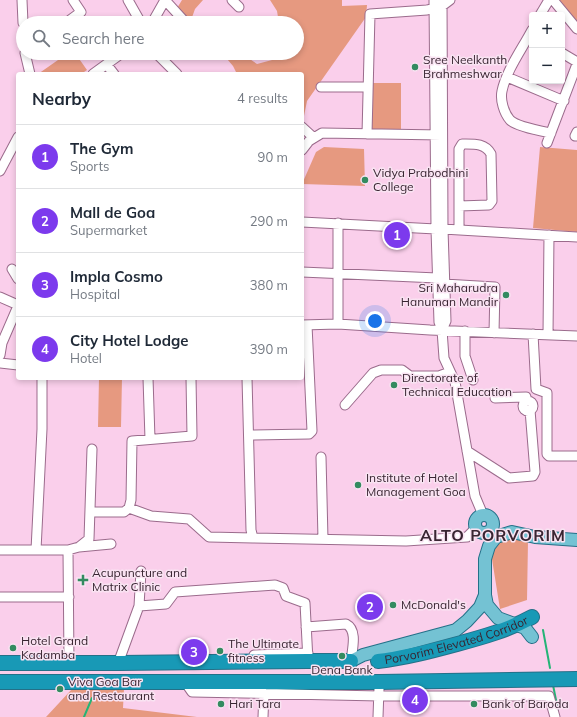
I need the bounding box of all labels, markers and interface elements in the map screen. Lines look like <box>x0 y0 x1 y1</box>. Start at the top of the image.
map controls <box>529 12 565 84</box>
button: + <box>529 12 565 48</box>
search box <box>16 16 304 60</box>
icon: search <box>30 27 52 49</box>
text: Search here <box>62 29 144 48</box>
button: − <box>529 48 565 84</box>
place label: Sree Neelkanth Brahmeshwar <box>423 52 507 81</box>
marker: Sree Neelkanth Brahmeshwar <box>410 62 420 72</box>
text: Nearby <box>32 88 91 109</box>
text: 4 results <box>237 90 288 106</box>
text: The Gym <box>70 139 133 158</box>
text: 1 <box>41 149 49 165</box>
text: 90 m <box>258 149 288 165</box>
text: Sports <box>70 158 109 174</box>
place label: Vidya Prabodhini College <box>373 165 468 194</box>
marker: Vidya Prabodhini College <box>360 175 370 185</box>
text: Mall de Goa <box>70 203 155 222</box>
text: 2 <box>41 213 49 229</box>
text: 290 m <box>250 213 288 229</box>
pin: 1 <box>384 220 410 250</box>
text: Supermarket <box>70 222 147 238</box>
text: Impla Cosmo <box>70 267 163 286</box>
text: 3 <box>41 277 49 293</box>
text: 380 m <box>250 277 288 293</box>
place label: Sri Maharudra Hanuman Mandir <box>401 280 499 309</box>
text: Hospital <box>70 286 120 302</box>
marker: Sri Maharudra Hanuman Mandir <box>501 290 511 300</box>
your location <box>365 311 385 331</box>
text: City Hotel Lodge <box>70 331 189 350</box>
text: 4 <box>41 341 49 357</box>
text: 390 m <box>250 341 288 357</box>
text: Hotel <box>70 350 102 366</box>
place label: Directorate of Technical Education <box>402 370 512 399</box>
marker: Directorate of Technical Education <box>389 380 399 390</box>
place label: Institute of Hotel Management Goa <box>366 470 466 499</box>
marker: Institute of Hotel Management Goa <box>353 480 363 490</box>
district label: ALTO PORVORIM <box>420 525 566 545</box>
place label: Acupuncture and Matrix Clinic <box>92 565 187 594</box>
marker: Acupuncture and Matrix Clinic <box>77 574 89 586</box>
pin: 2 <box>357 592 383 622</box>
place label: McDonald's <box>401 597 466 612</box>
marker: McDonald's <box>388 600 398 610</box>
street label: Porvorim Elevated Corridor <box>383 612 531 667</box>
place label: Hotel Grand Kadamba <box>21 633 88 662</box>
place label: The Ultimate fitness <box>228 636 299 665</box>
pin: 3 <box>181 637 207 667</box>
marker: Hotel Grand Kadamba <box>8 643 18 653</box>
marker: The Ultimate fitness <box>215 646 225 656</box>
marker: Dena Bank <box>337 651 347 661</box>
place label: Dena Bank <box>311 662 374 677</box>
place label: Viva Goa Bar and Restaurant <box>68 674 154 703</box>
marker: Viva Goa Bar and Restaurant <box>55 684 65 694</box>
pin: 4 <box>402 685 428 715</box>
place label: Hari Tara <box>229 696 281 711</box>
place label: Bank of Baroda <box>482 696 569 711</box>
marker: Hari Tara <box>216 699 226 709</box>
marker: Bank of Baroda <box>469 699 479 709</box>

